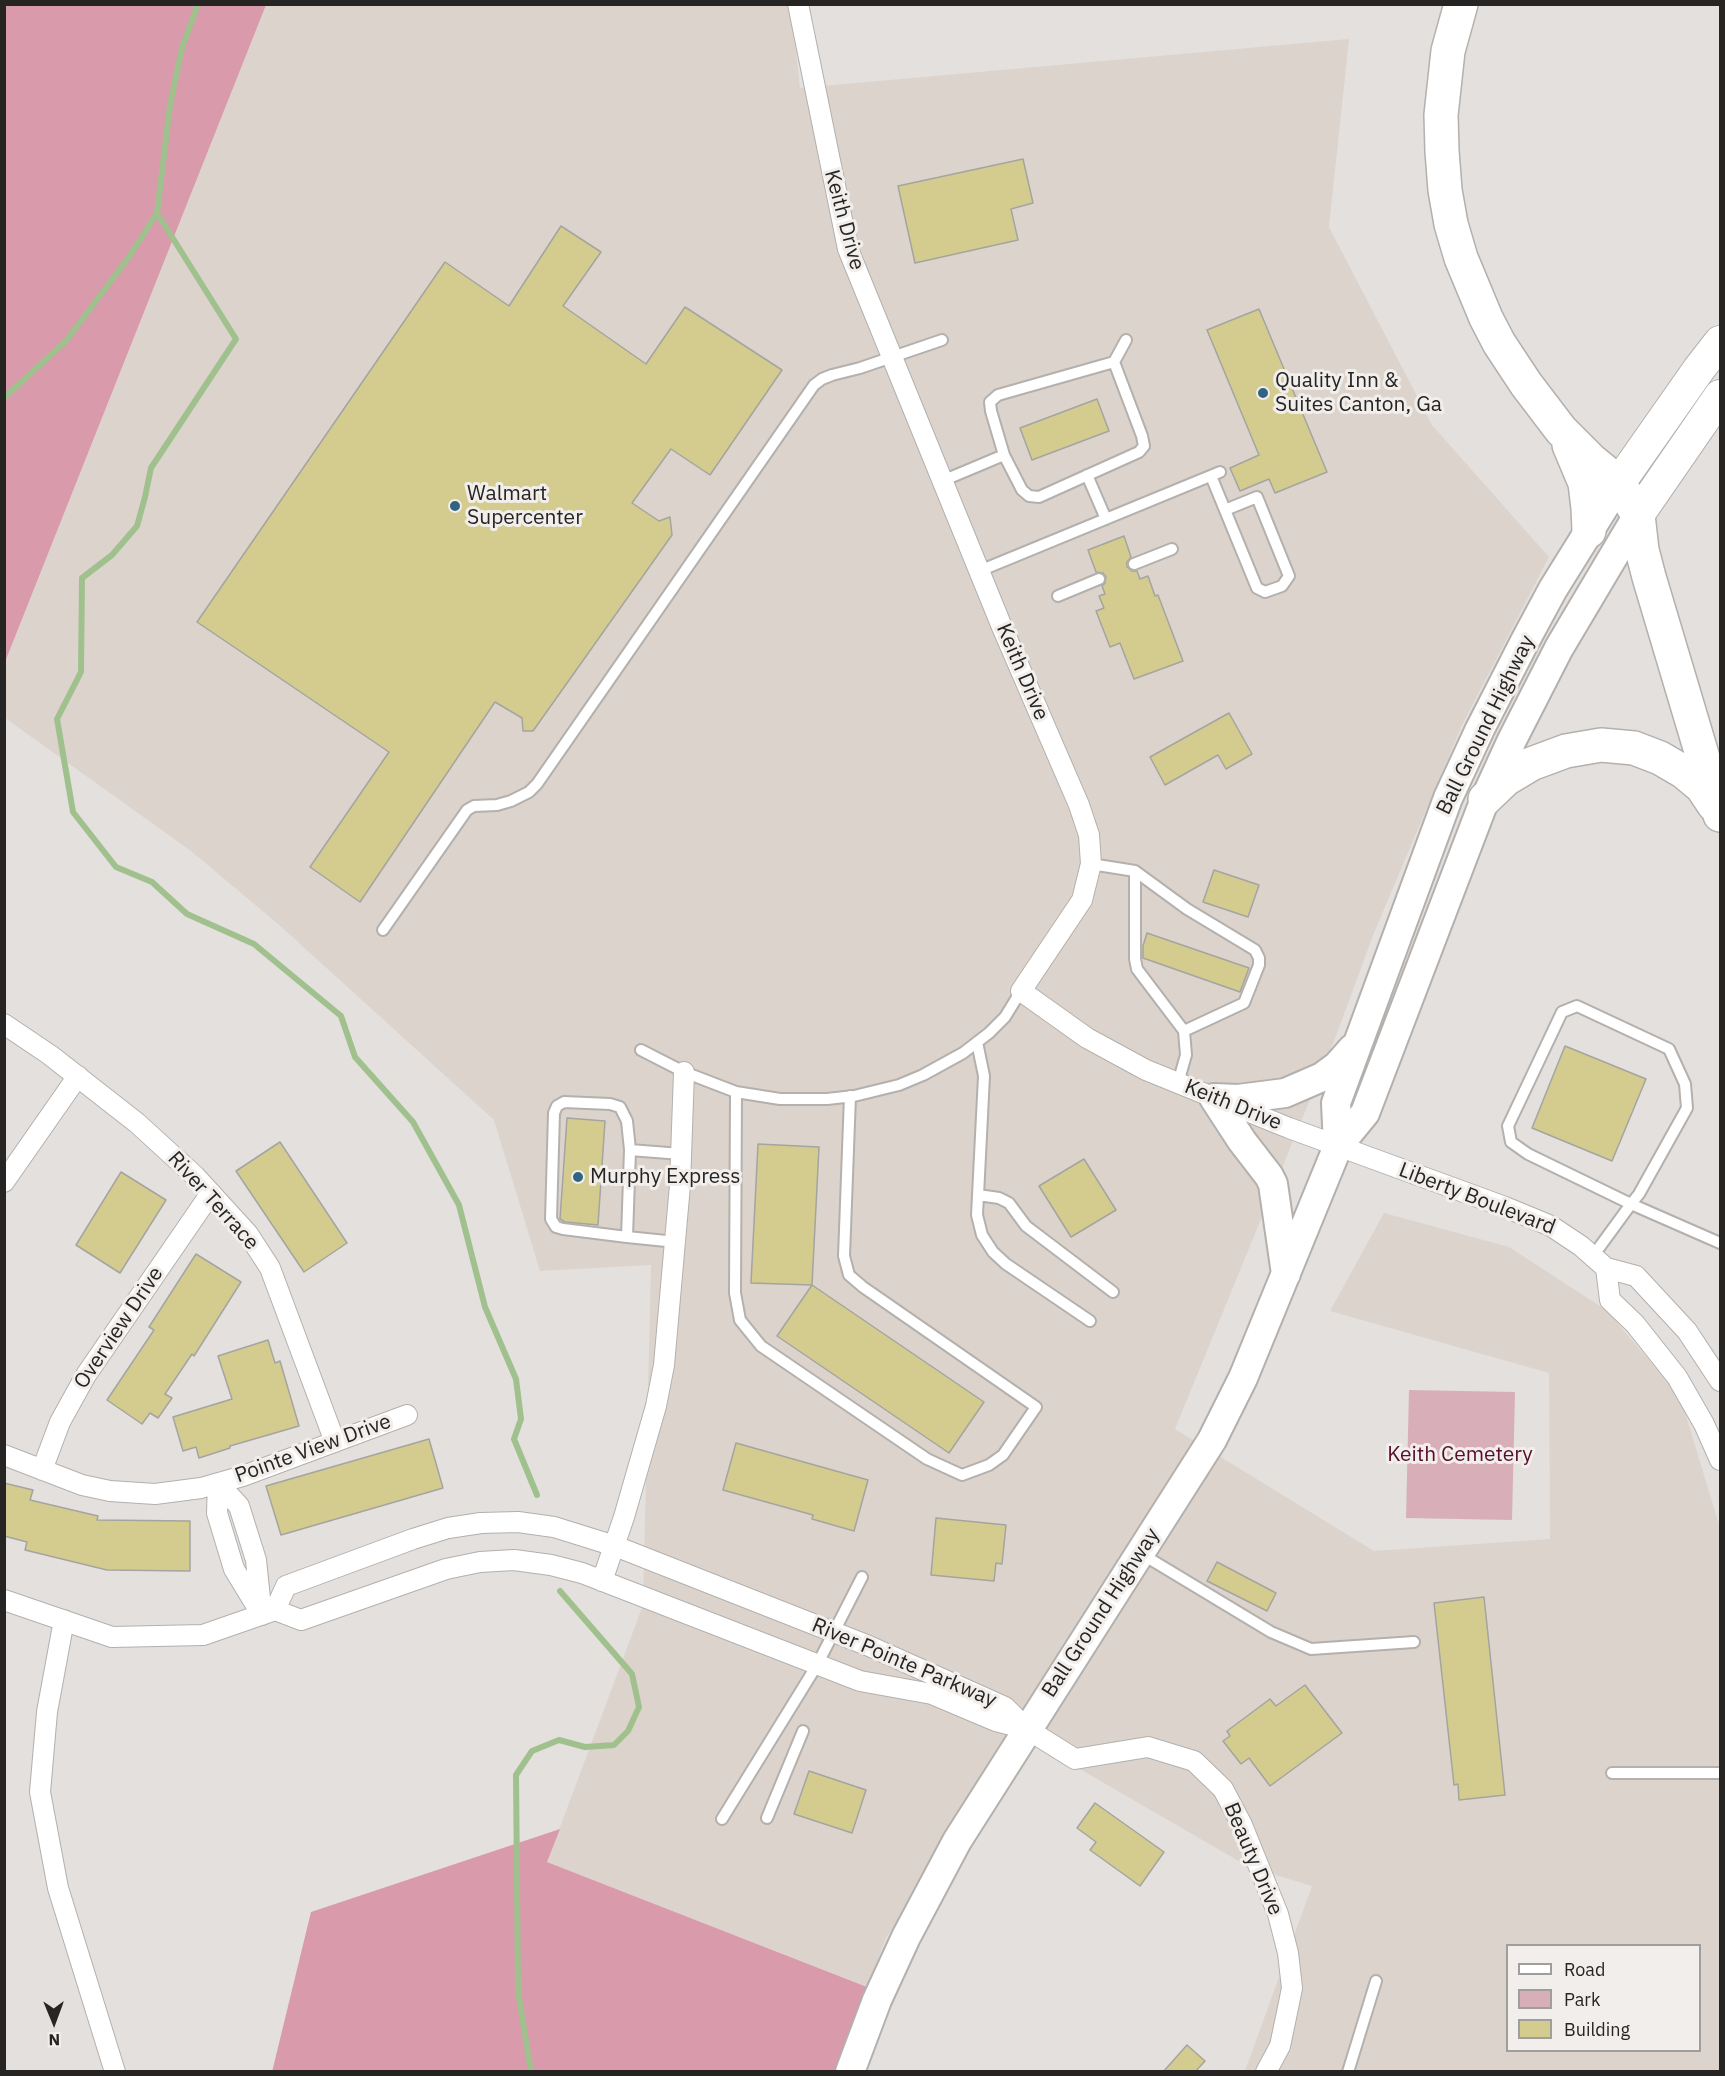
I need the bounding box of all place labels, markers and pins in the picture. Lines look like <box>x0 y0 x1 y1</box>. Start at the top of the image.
place label: Quality Inn & Suites Canton, Ga <box>1275 368 1442 418</box>
marker: Quality Inn & Suites Canton, Ga <box>1256 386 1270 400</box>
place label: Walmart Supercenter <box>467 481 583 531</box>
marker: Walmart Supercenter <box>448 499 462 513</box>
place label: Murphy Express <box>590 1164 741 1190</box>
marker: Murphy Express <box>571 1170 585 1184</box>

